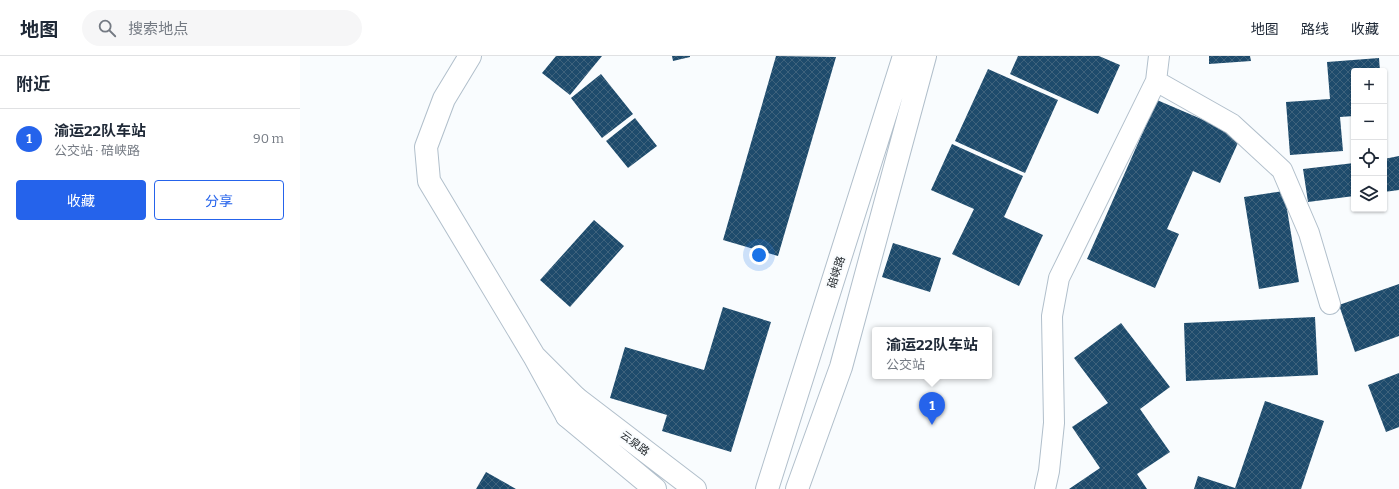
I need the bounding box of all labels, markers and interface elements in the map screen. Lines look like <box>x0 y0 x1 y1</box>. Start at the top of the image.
search box <box>82 10 362 46</box>
icon: search <box>96 17 118 39</box>
text: 地图 <box>20 18 58 41</box>
text: 搜索地点 <box>128 20 188 38</box>
text: 地图 <box>1251 21 1279 38</box>
text: 路线 <box>1301 21 1329 38</box>
text: 收藏 <box>1351 21 1379 38</box>
map controls <box>1351 68 1387 212</box>
button: + <box>1351 68 1387 104</box>
text: 附近 <box>16 74 50 95</box>
button: − <box>1351 104 1387 140</box>
text: 渝运22队车站 <box>54 122 146 140</box>
text: 1 <box>26 131 32 146</box>
text: 90 m <box>253 131 284 146</box>
button: locate <box>1351 140 1387 176</box>
text: 公交站 · 碚峡路 <box>54 143 140 158</box>
button: layers <box>1351 176 1387 212</box>
button: 收藏 <box>16 180 146 220</box>
button: 分享 <box>154 180 284 220</box>
your location <box>749 245 769 265</box>
street label: 碚峡路 <box>825 254 848 290</box>
popup <box>872 327 992 379</box>
text: 渝运22队车站 <box>886 336 978 354</box>
text: 公交站 <box>886 357 925 372</box>
pin: 1 <box>919 392 945 425</box>
street label: 云泉路 <box>618 428 652 459</box>

